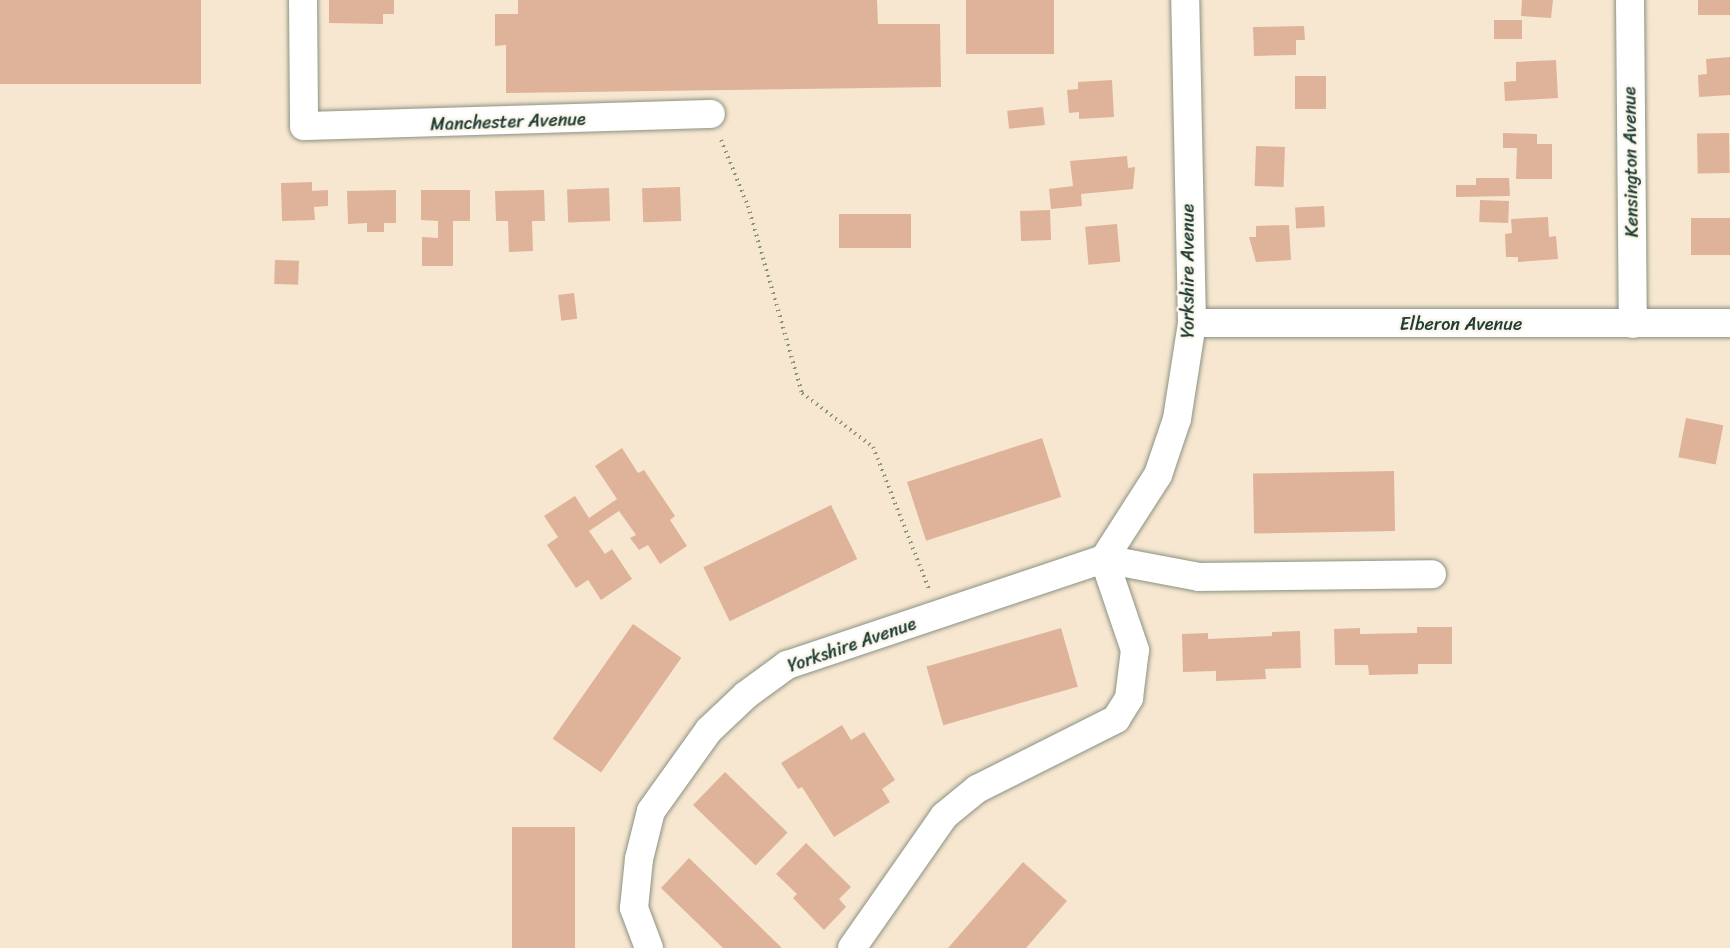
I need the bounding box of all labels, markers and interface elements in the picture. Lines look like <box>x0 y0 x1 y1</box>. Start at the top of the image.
street label: Kensington Avenue <box>1619 86 1643 238</box>
street label: Manchester Avenue <box>430 108 586 136</box>
street label: Yorkshire Avenue <box>1177 204 1199 338</box>
street label: Elberon Avenue <box>1400 313 1522 335</box>
street label: Yorkshire Avenue <box>785 613 919 677</box>

